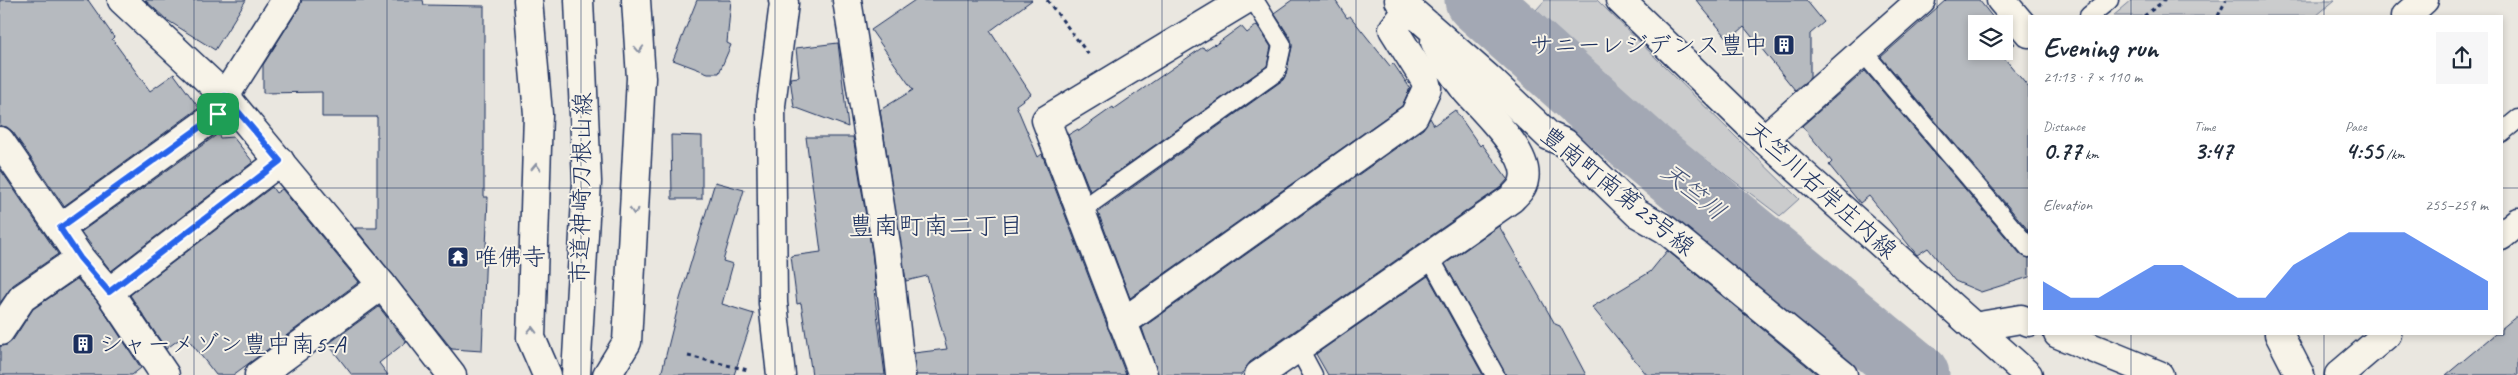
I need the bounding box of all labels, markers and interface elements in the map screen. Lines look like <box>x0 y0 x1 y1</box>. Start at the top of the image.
map controls <box>1968 15 2013 60</box>
button: layers <box>1968 15 2013 60</box>
place label: サニーレジデンス豊中 <box>1529 30 1768 60</box>
text: Evening run <box>2043 30 2158 65</box>
button: share <box>2436 32 2488 84</box>
building icon: サニーレジデンス豊中 <box>1772 33 1796 57</box>
one-way arrow <box>633 45 644 53</box>
text: 21:13 · 7 × 110 m <box>2043 67 2142 87</box>
street label: 市道神崎刀根山線 <box>564 92 598 284</box>
pin <box>197 93 239 135</box>
icon: arrive <box>204 100 232 128</box>
street label: 天竺川右岸庄内線 <box>1741 115 1903 265</box>
text: Distance <box>2043 118 2085 135</box>
text: Time <box>2194 118 2215 135</box>
text: Pace <box>2345 118 2367 135</box>
street label: 豊南町南第23号線 <box>1535 120 1701 262</box>
text: 0.77 <box>2043 135 2082 167</box>
text: 3:47 <box>2194 135 2233 167</box>
text: 4:55 <box>2345 135 2383 167</box>
text: km <box>2082 146 2099 163</box>
text: /km <box>2383 146 2405 163</box>
water label: 天竺川 <box>1654 156 1733 228</box>
one-way arrow <box>531 163 541 170</box>
text: Elevation <box>2043 195 2092 215</box>
text: 255–259 m <box>2425 195 2488 215</box>
one-way arrow <box>628 207 639 215</box>
district label: 豊南町南二丁目 <box>848 210 1024 242</box>
place label: 唯佛寺 <box>474 242 546 272</box>
temple icon: 唯佛寺 <box>446 245 470 269</box>
one-way arrow <box>526 325 537 333</box>
place label: シャーメゾン豊中南5-A <box>99 329 347 359</box>
building icon: シャーメゾン豊中南5-A <box>71 332 95 356</box>

